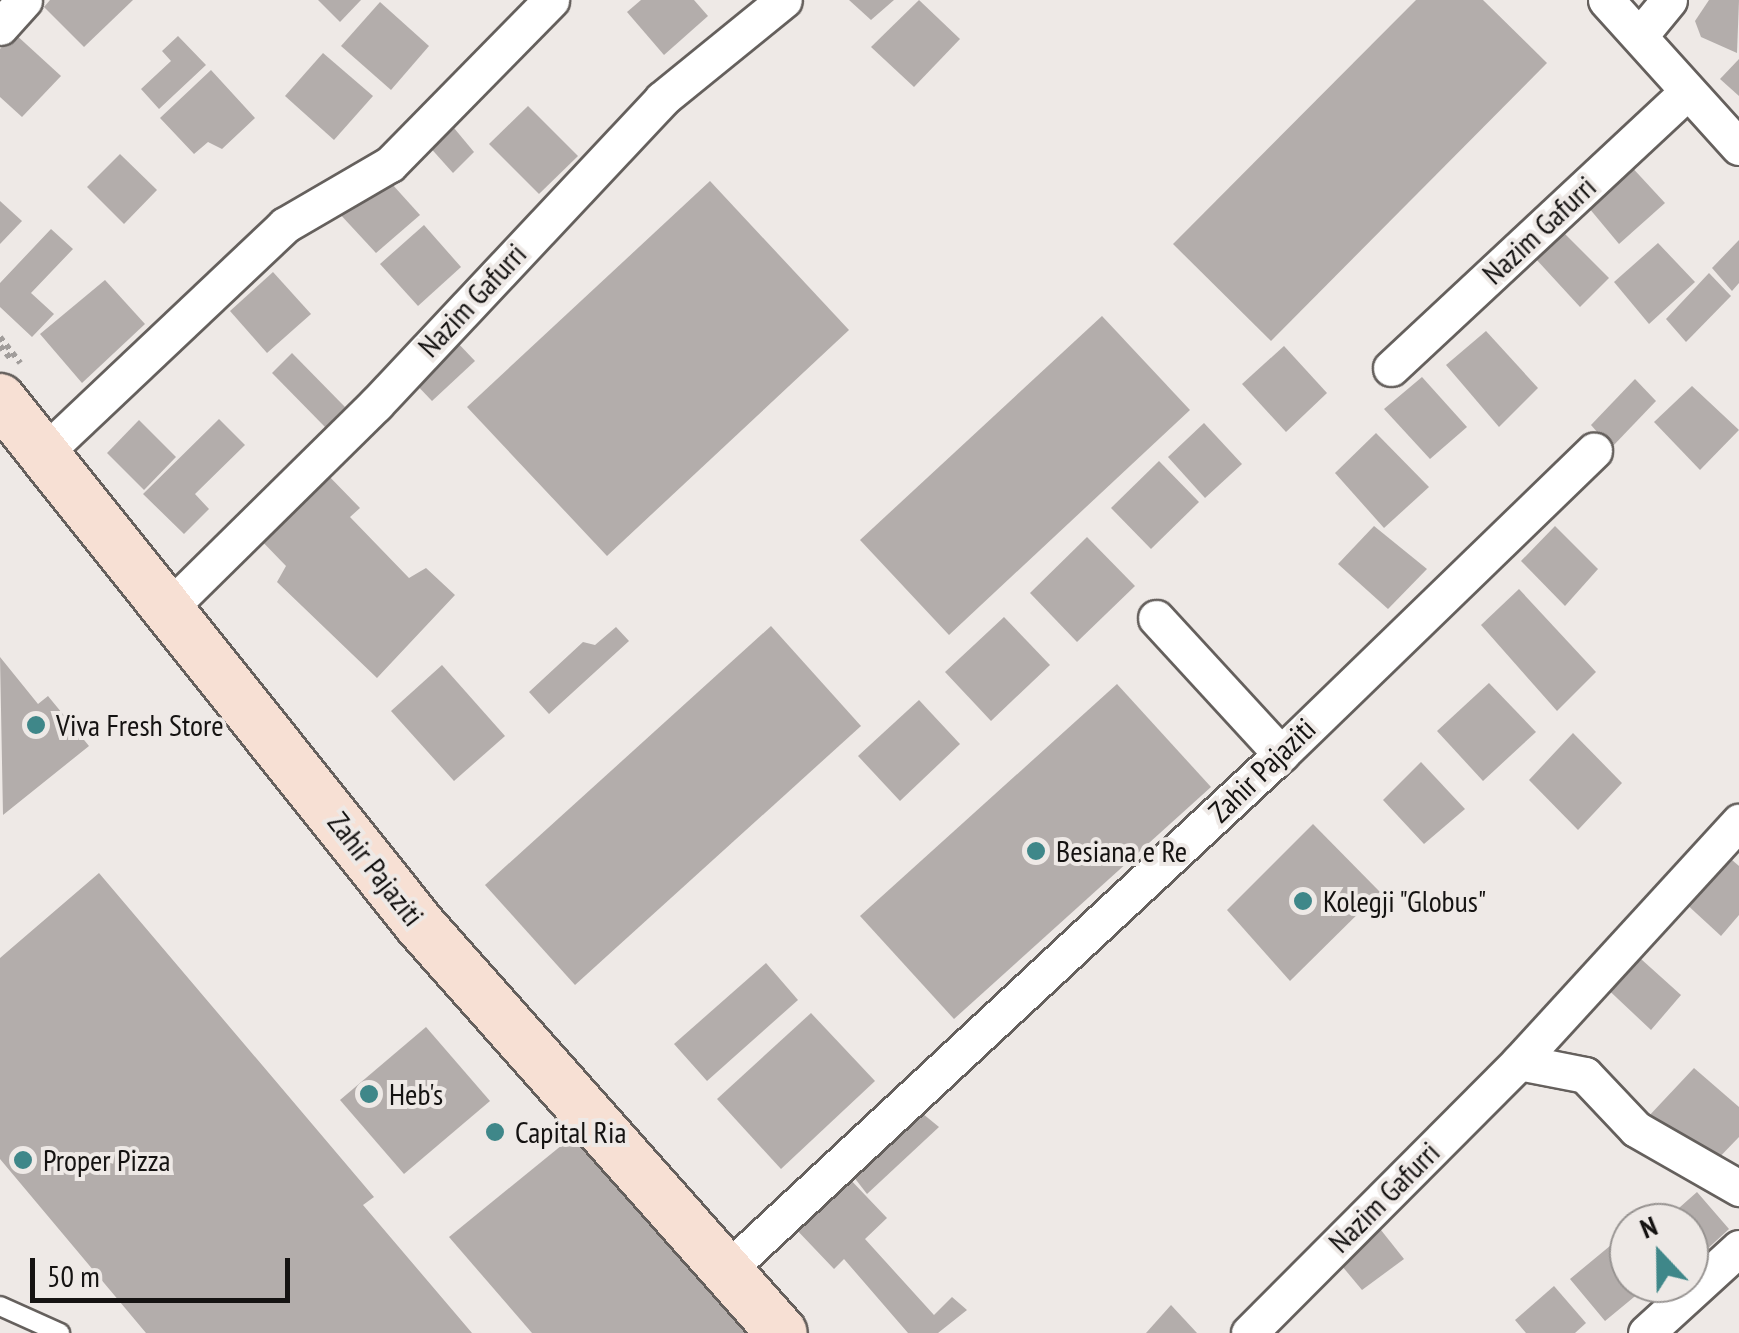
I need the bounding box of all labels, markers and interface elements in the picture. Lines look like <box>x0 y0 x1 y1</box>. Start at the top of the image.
street label: Nazim Gafurri <box>1475 168 1603 292</box>
street label: Nazim Gafurri <box>410 236 534 364</box>
place label: Viva Fresh Store <box>56 707 224 743</box>
street label: Zahir Pajaziti <box>1201 710 1323 830</box>
marker: Viva Fresh Store <box>25 714 47 736</box>
street label: Zahir Pajaziti <box>320 805 432 933</box>
place label: Besiana e Re <box>1056 833 1187 869</box>
marker: Besiana e Re <box>1025 840 1047 862</box>
place label: Kolegji "Globus" <box>1323 883 1488 919</box>
marker: Kolegji "Globus" <box>1292 890 1314 912</box>
place label: Heb's <box>389 1076 443 1112</box>
marker: Heb's <box>358 1083 380 1105</box>
place label: Capital Ria <box>515 1114 626 1150</box>
marker: Capital Ria <box>484 1121 506 1143</box>
street label: Nazim Gafurri <box>1321 1134 1447 1260</box>
place label: Proper Pizza <box>43 1142 171 1178</box>
marker: Proper Pizza <box>12 1149 34 1171</box>
north arrow <box>1609 1203 1709 1303</box>
text: N <box>1634 1207 1662 1247</box>
scale bar <box>35 1238 295 1300</box>
text: 50 m <box>47 1256 100 1295</box>

